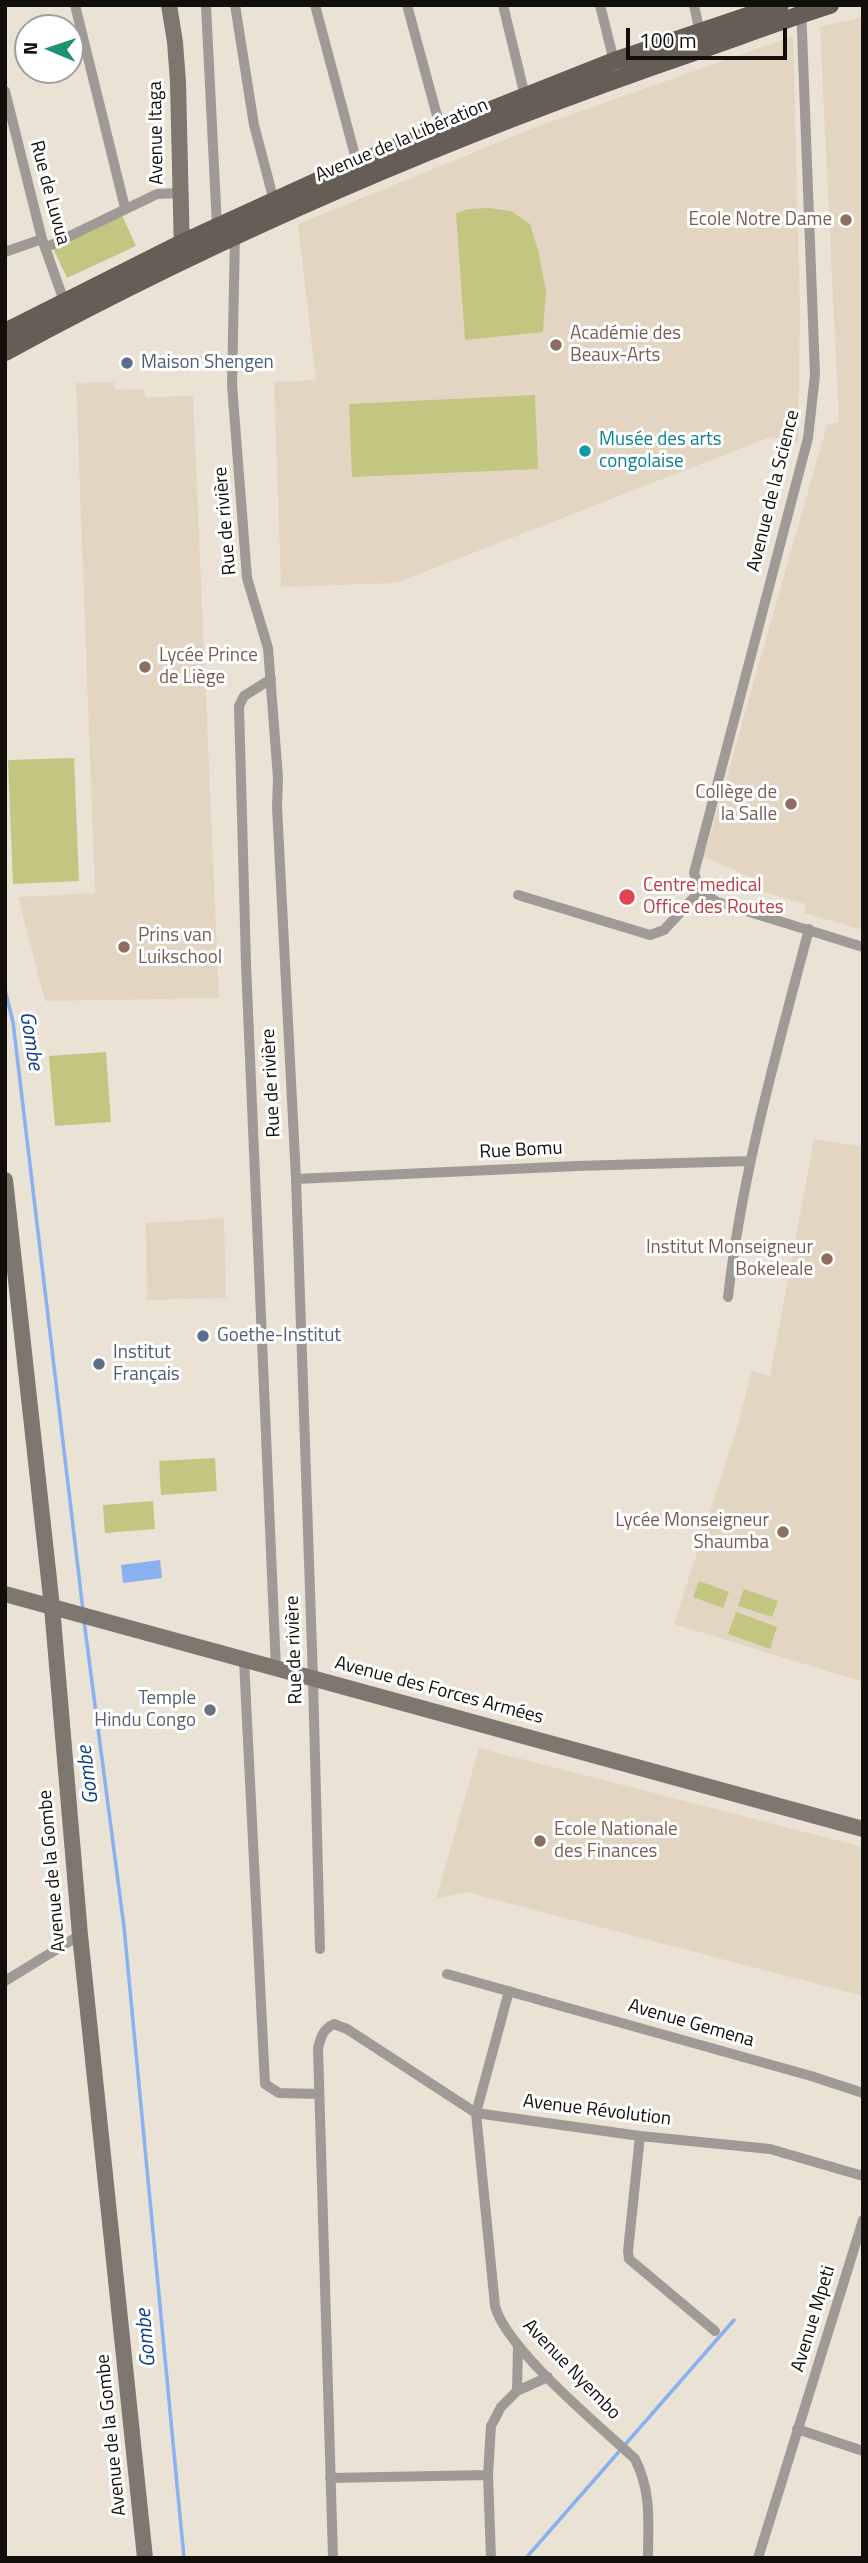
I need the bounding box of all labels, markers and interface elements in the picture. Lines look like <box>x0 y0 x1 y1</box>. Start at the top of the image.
north arrow <box>14 14 84 84</box>
scale bar <box>630 14 791 58</box>
text: 100 m <box>639 24 696 56</box>
text: N <box>15 41 44 55</box>
street label: Avenue Itaga <box>145 81 169 185</box>
street label: Avenue de la Libération <box>312 94 492 188</box>
street label: Rue de Luvua <box>24 138 74 248</box>
place label: Ecole Notre Dame <box>689 209 832 231</box>
marker: Ecole Notre Dame <box>838 212 854 228</box>
place label: Académie des Beaux-Arts <box>570 323 681 367</box>
marker: Académie des Beaux-Arts <box>548 337 564 353</box>
place label: Maison Shengen <box>141 352 274 374</box>
marker: Maison Shengen <box>119 355 135 371</box>
street label: Avenue de la Science <box>743 408 805 574</box>
place label: Musée des arts congolaise <box>599 429 722 473</box>
marker: Musée des arts congolaise <box>577 443 593 459</box>
street label: Rue de rivière <box>210 466 242 576</box>
place label: Lycée Prince de Liège <box>159 645 258 689</box>
marker: Lycée Prince de Liège <box>137 659 153 675</box>
place label: Collège de la Salle <box>695 782 777 826</box>
marker: Collège de la Salle <box>783 796 799 812</box>
place label: Centre medical Office des Routes <box>643 875 784 919</box>
marker: Centre medical Office des Routes <box>617 887 637 907</box>
place label: Prins van Luikschool <box>138 925 222 969</box>
marker: Prins van Luikschool <box>116 939 132 955</box>
water label: Gombe <box>13 1010 47 1072</box>
street label: Rue de rivière <box>258 1028 286 1138</box>
street label: Rue Bomu <box>479 1137 563 1165</box>
place label: Institut Monseigneur Bokeleale <box>646 1237 813 1281</box>
marker: Institut Monseigneur Bokeleale <box>819 1251 835 1267</box>
place label: Goethe-Institut <box>217 1325 341 1347</box>
marker: Goethe-Institut <box>195 1328 211 1344</box>
place label: Institut Français <box>113 1342 180 1386</box>
marker: Institut Français <box>91 1356 107 1372</box>
place label: Lycée Monseigneur Shaumba <box>615 1510 769 1554</box>
marker: Lycée Monseigneur Shaumba <box>775 1524 791 1540</box>
street label: Rue de rivière <box>282 1595 308 1705</box>
street label: Avenue des Forces Armées <box>332 1652 546 1730</box>
place label: Temple Hindu Congo <box>94 1688 196 1732</box>
marker: Temple Hindu Congo <box>202 1702 218 1718</box>
water label: Gombe <box>73 1744 105 1806</box>
street label: Avenue de la Gombe <box>35 1789 71 1953</box>
place label: Ecole Nationale des Finances <box>554 1819 678 1863</box>
marker: Ecole Nationale des Finances <box>532 1833 548 1849</box>
street label: Avenue Gemena <box>625 1995 757 2053</box>
street label: Avenue Révolution <box>522 2091 672 2131</box>
street label: Avenue Mpeti <box>787 2263 841 2375</box>
water label: Gombe <box>132 2308 162 2368</box>
street label: Avenue Nyembo <box>517 2315 625 2425</box>
street label: Avenue de la Gombe <box>92 2353 132 2517</box>

